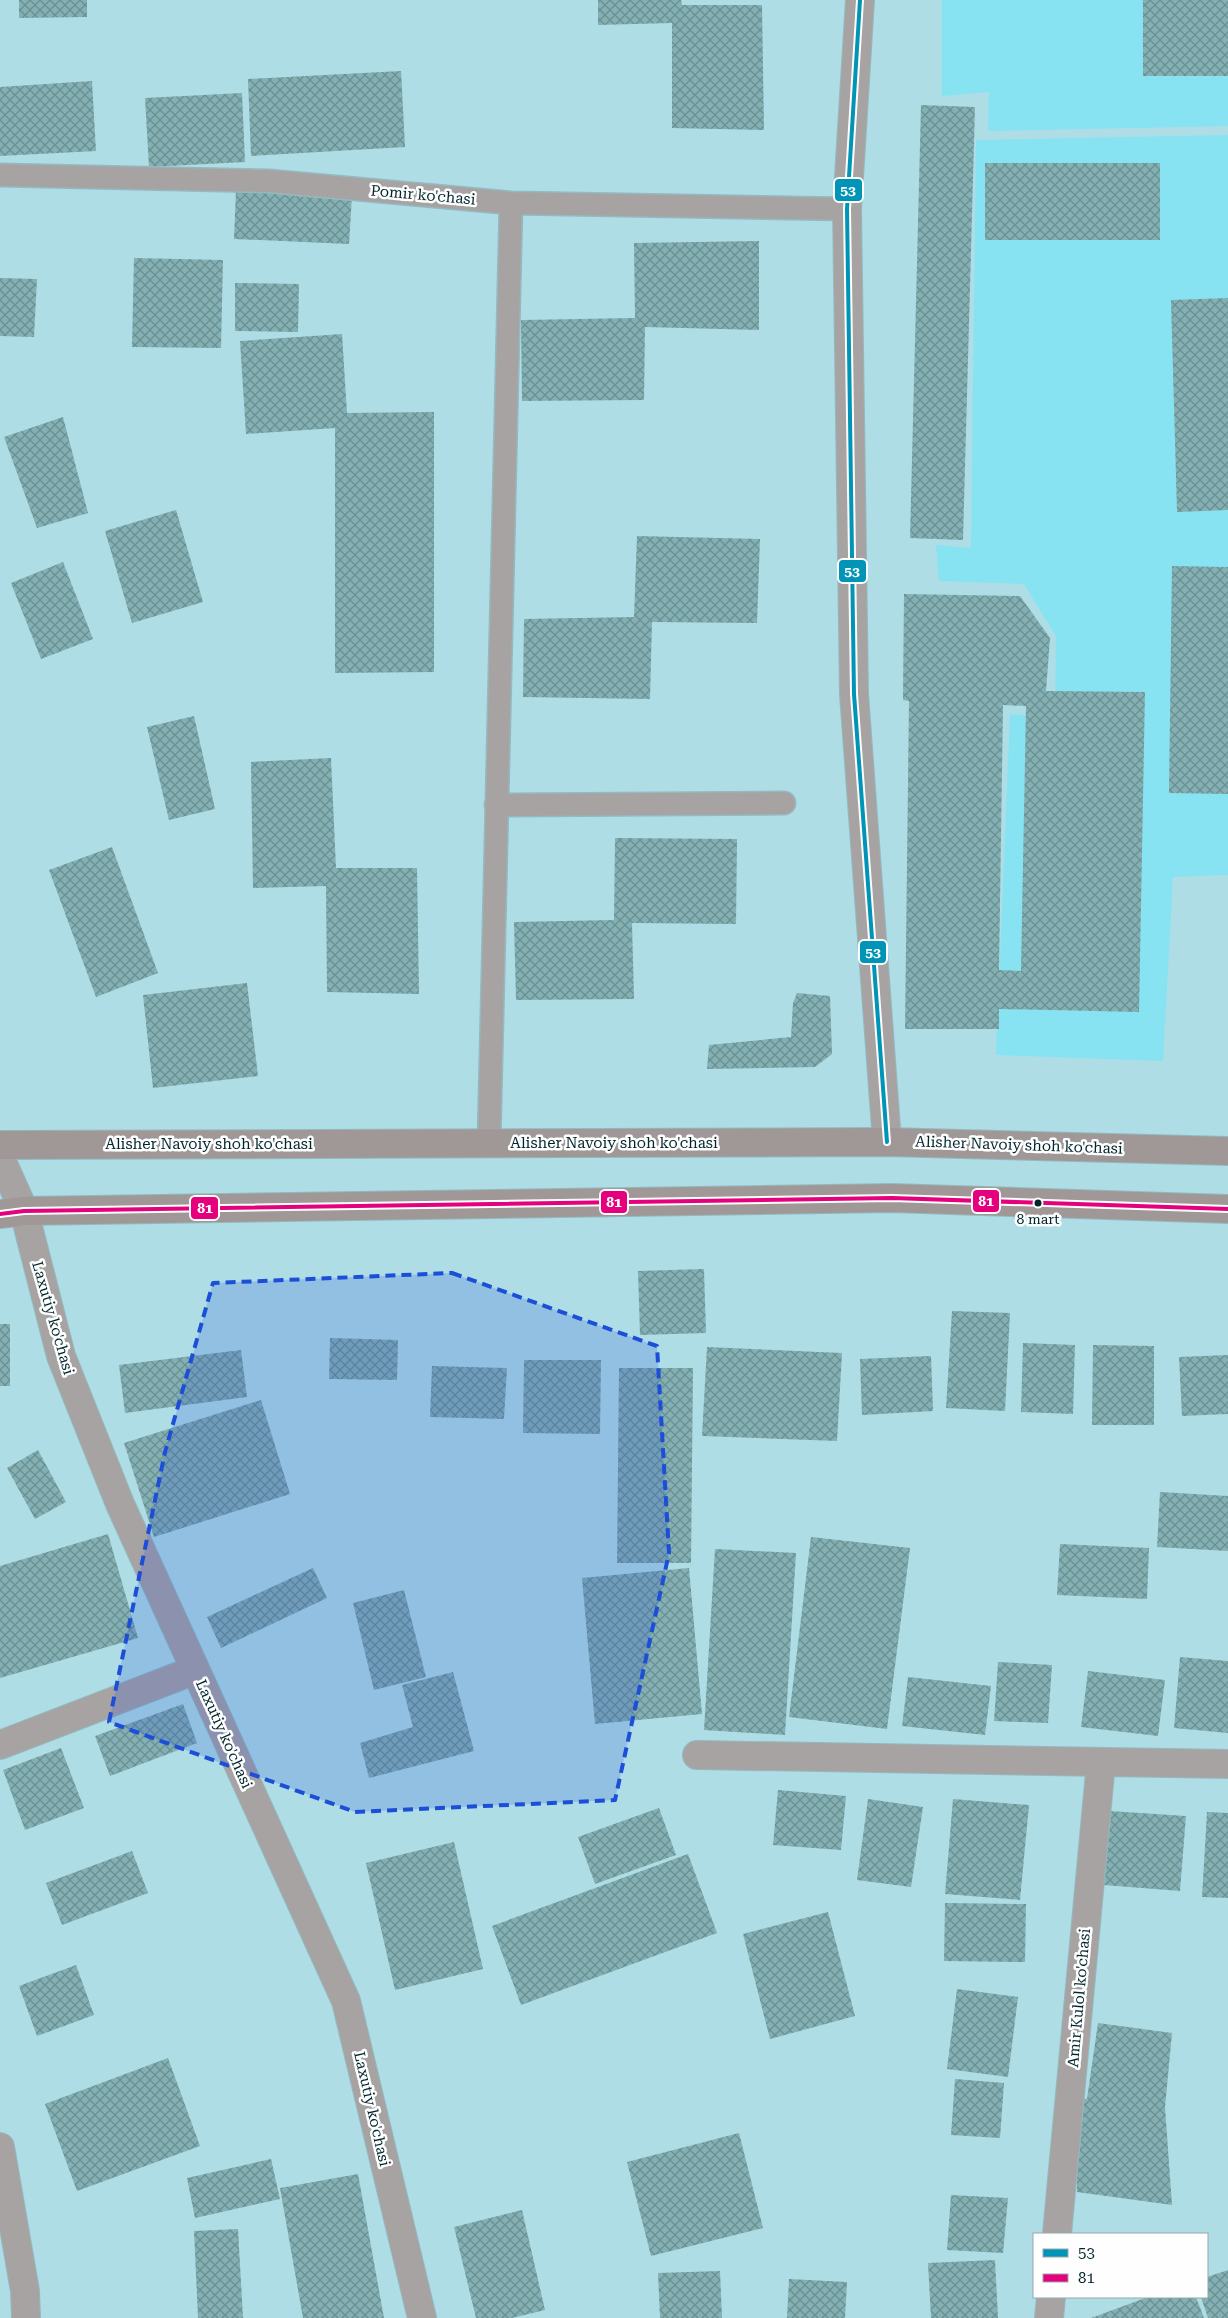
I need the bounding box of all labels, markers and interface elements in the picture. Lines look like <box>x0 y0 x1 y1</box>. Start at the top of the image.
line badge: 53 <box>834 178 863 202</box>
street label: Pomir ko'chasi <box>370 181 476 209</box>
text: 53 <box>840 182 856 198</box>
line badge: 53 <box>838 559 867 583</box>
text: 53 <box>844 563 860 579</box>
line badge: 53 <box>859 940 887 964</box>
text: 53 <box>865 944 881 960</box>
street label: Alisher Navoiy shoh ko'chasi <box>915 1132 1123 1158</box>
street label: Alisher Navoiy shoh ko'chasi <box>510 1134 718 1152</box>
street label: Alisher Navoiy shoh ko'chasi <box>105 1135 313 1153</box>
line badge: 81 <box>972 1189 1000 1213</box>
line badge: 81 <box>600 1190 628 1214</box>
text: 81 <box>978 1193 994 1209</box>
text: 81 <box>606 1194 622 1210</box>
line badge: 81 <box>190 1196 219 1220</box>
marker: 8 mart <box>1033 1198 1043 1208</box>
text: 81 <box>197 1200 213 1216</box>
place label: 8 mart <box>1017 1211 1059 1227</box>
street label: Laxutiy ko'chasi <box>28 1259 78 1377</box>
street label: Laxutiy ko'chasi <box>192 1677 256 1791</box>
street label: Amir Kulol ko'chasi <box>1064 1928 1094 2068</box>
street label: Laxutiy ko'chasi <box>350 2050 394 2168</box>
legend <box>1033 2233 1208 2298</box>
text: 53 <box>1078 2244 1095 2262</box>
text: 81 <box>1078 2269 1095 2287</box>

